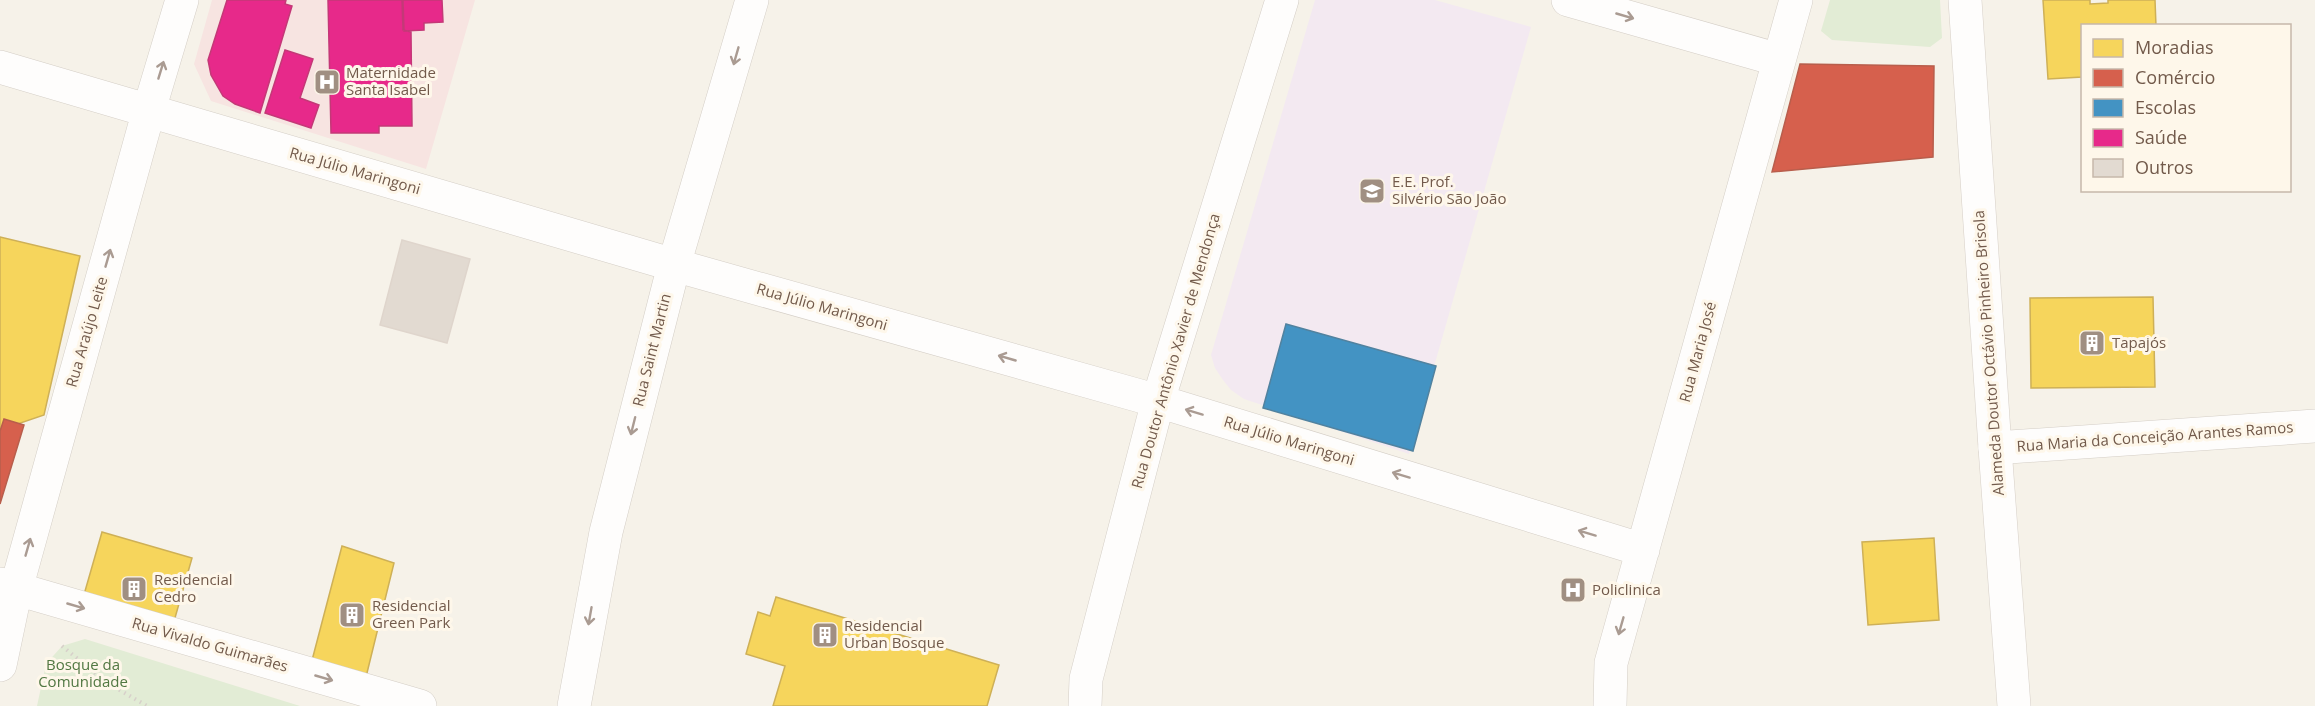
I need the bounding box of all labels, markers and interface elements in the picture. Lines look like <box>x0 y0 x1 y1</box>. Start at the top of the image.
one-way arrow <box>1615 11 1634 22</box>
legend <box>2081 24 2291 192</box>
text: Moradias <box>2135 35 2214 59</box>
one-way arrow <box>729 46 741 65</box>
one-way arrow <box>156 61 167 80</box>
place label: Maternidade Santa Isabel <box>346 62 436 99</box>
text: Comércio <box>2135 65 2215 89</box>
hospital icon: Maternidade Santa Isabel <box>312 67 342 97</box>
text: Escolas <box>2135 95 2196 119</box>
text: Saúde <box>2135 125 2187 149</box>
street label: Rua Júlio Maringoni <box>287 142 423 198</box>
text: Outros <box>2135 155 2193 179</box>
place label: E.E. Prof. Silvério São João <box>1392 171 1506 208</box>
school or university icon: E.E. Prof. Silvério São João <box>1357 176 1387 206</box>
street label: Alameda Doutor Octávio Pinheiro Brisola <box>1968 210 2008 496</box>
street label: Rua Doutor Antônio Xavier de Mendonça <box>1126 211 1224 491</box>
one-way arrow <box>103 249 114 268</box>
street label: Rua Araújo Leite <box>61 274 111 389</box>
street label: Rua Júlio Maringoni <box>754 278 890 334</box>
street label: Rua Saint Martin <box>627 291 675 408</box>
street label: Rua Maria José <box>1674 299 1720 404</box>
building icon: Tapajós <box>2077 328 2107 358</box>
place label: Tapajós <box>2112 332 2166 352</box>
one-way arrow <box>998 352 1017 364</box>
one-way arrow <box>1185 406 1204 417</box>
street label: Rua Júlio Maringoni <box>1222 411 1357 469</box>
one-way arrow <box>627 416 638 435</box>
street label: Rua Maria da Conceição Arantes Ramos <box>2016 416 2294 456</box>
one-way arrow <box>1392 469 1411 480</box>
one-way arrow <box>1578 527 1597 538</box>
one-way arrow <box>22 538 34 557</box>
place label: Residencial Cedro <box>154 569 233 606</box>
building icon: Residencial Cedro <box>119 574 149 604</box>
hospital icon: Policlinica <box>1558 575 1588 605</box>
place label: Policlinica <box>1592 579 1661 599</box>
place label: Residencial Green Park <box>372 595 451 632</box>
building icon: Residencial Green Park <box>337 600 367 630</box>
one-way arrow <box>66 601 85 612</box>
one-way arrow <box>585 606 596 626</box>
street label: Rua Vivaldo Guimarães <box>130 612 291 676</box>
place label: Residencial Urban Bosque <box>844 615 944 652</box>
one-way arrow <box>1615 617 1627 636</box>
building icon: Residencial Urban Bosque <box>810 620 840 650</box>
park label: Bosque da Comunidade <box>38 654 128 691</box>
one-way arrow <box>314 673 333 684</box>

